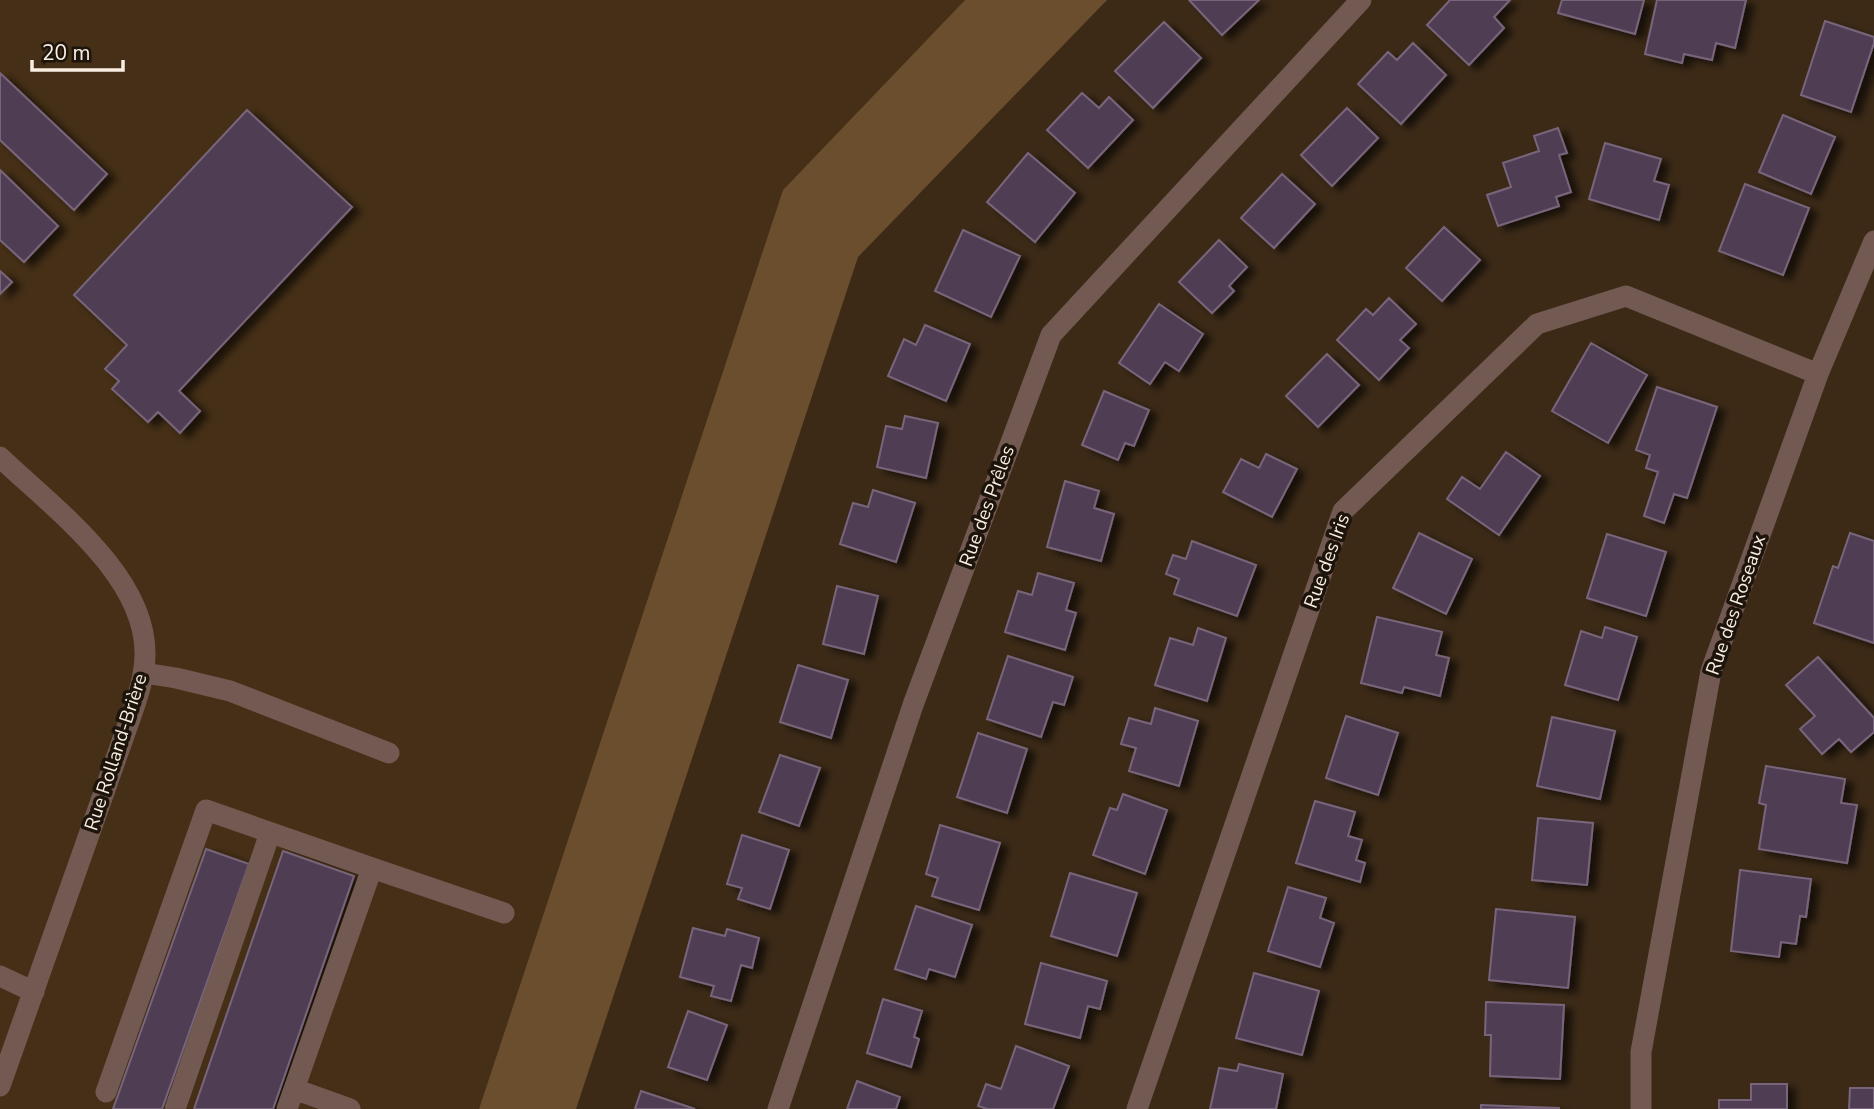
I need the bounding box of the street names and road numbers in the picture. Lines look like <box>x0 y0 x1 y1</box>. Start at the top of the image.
street label: Rue des Prêles <box>953 442 1021 570</box>
street label: Rue des Iris <box>1298 510 1356 612</box>
street label: Rue des Roseaux <box>1700 531 1772 679</box>
street label: Rue Rolland-Brière <box>78 670 154 834</box>

